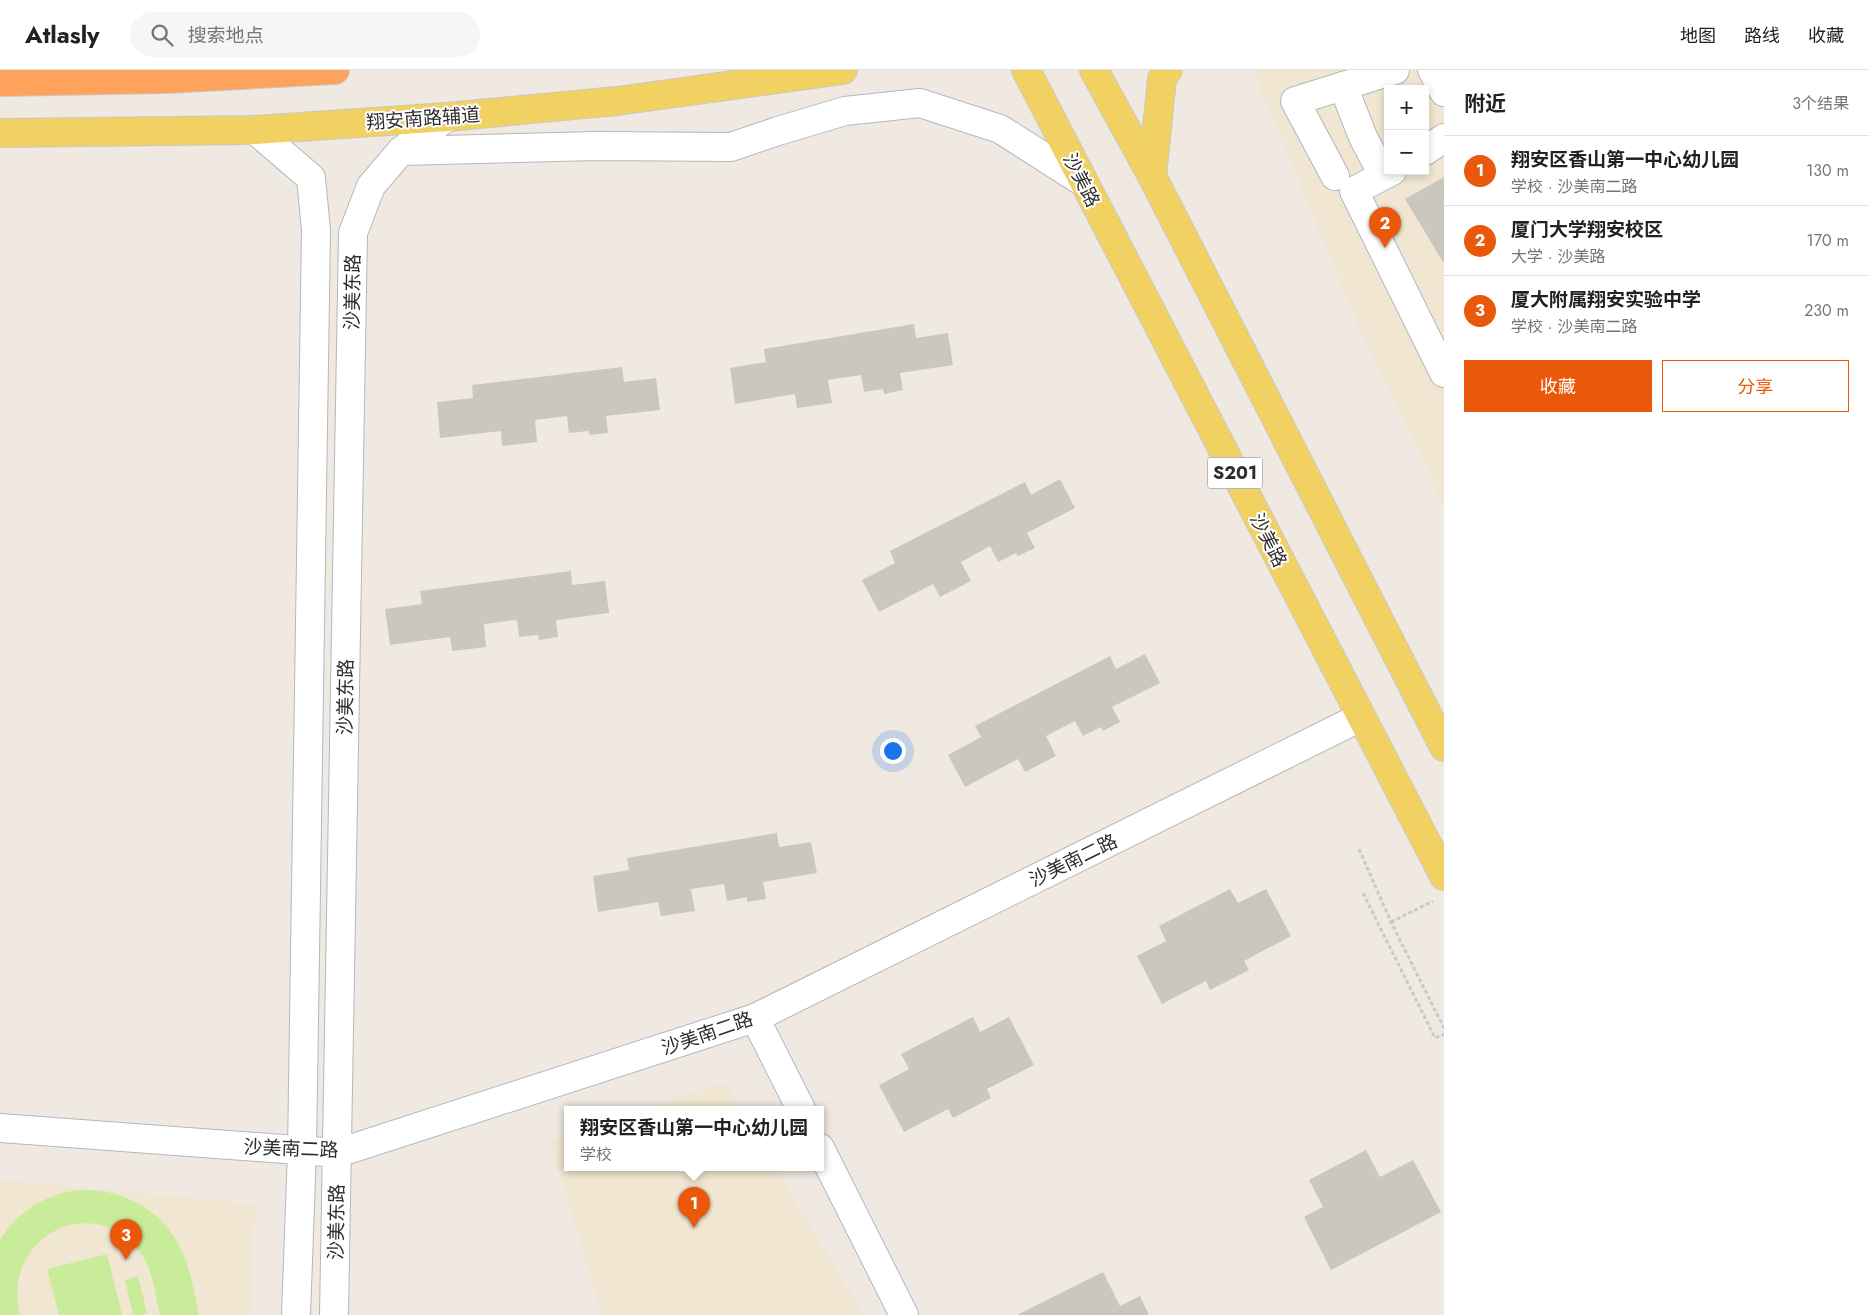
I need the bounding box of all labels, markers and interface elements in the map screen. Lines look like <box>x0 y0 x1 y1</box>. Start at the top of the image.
search box <box>130 12 480 57</box>
text: Atlasly <box>25 17 100 52</box>
icon: search <box>148 21 176 49</box>
text: 搜索地点 <box>188 22 264 49</box>
text: 地图 <box>1680 23 1716 49</box>
text: 路线 <box>1744 23 1780 49</box>
text: 收藏 <box>1808 23 1844 49</box>
map controls <box>1384 85 1429 175</box>
button: + <box>1384 85 1429 130</box>
text: 附近 <box>1464 89 1506 119</box>
text: 3个结果 <box>1792 92 1849 115</box>
street label: 翔安南路辅道 <box>365 101 481 136</box>
button: − <box>1384 130 1429 175</box>
text: 翔安区香山第一中心幼儿园 <box>1511 146 1739 173</box>
street label: 沙美路 <box>1057 149 1107 212</box>
text: 1 <box>1476 159 1484 182</box>
text: 130 m <box>1806 159 1849 182</box>
text: 学校 · 沙美南二路 <box>1511 175 1637 198</box>
pin: 2 <box>1369 207 1401 248</box>
text: 厦门大学翔安校区 <box>1511 216 1663 243</box>
text: 2 <box>1475 229 1485 252</box>
text: 170 m <box>1807 229 1849 252</box>
text: 大学 · 沙美路 <box>1511 245 1605 268</box>
street label: 沙美东路 <box>338 254 367 330</box>
text: 厦大附属翔安实验中学 <box>1511 286 1701 313</box>
text: 3 <box>1475 299 1485 322</box>
text: 230 m <box>1804 299 1849 322</box>
text: 学校 · 沙美南二路 <box>1511 315 1637 338</box>
button: 收藏 <box>1464 360 1652 412</box>
button: 分享 <box>1662 360 1849 412</box>
road number: S201 <box>1208 458 1262 488</box>
street label: 沙美路 <box>1244 509 1294 572</box>
street label: 沙美东路 <box>331 659 360 735</box>
your location <box>880 738 906 764</box>
street label: 沙美南二路 <box>1025 827 1122 893</box>
street label: 沙美南二路 <box>658 1005 756 1062</box>
popup <box>564 1106 824 1171</box>
text: 翔安区香山第一中心幼儿园 <box>580 1114 808 1141</box>
street label: 沙美南二路 <box>243 1133 339 1164</box>
text: 学校 <box>580 1143 612 1166</box>
street label: 沙美东路 <box>322 1184 351 1260</box>
pin: 1 <box>678 1187 710 1228</box>
pin: 3 <box>110 1219 142 1260</box>

